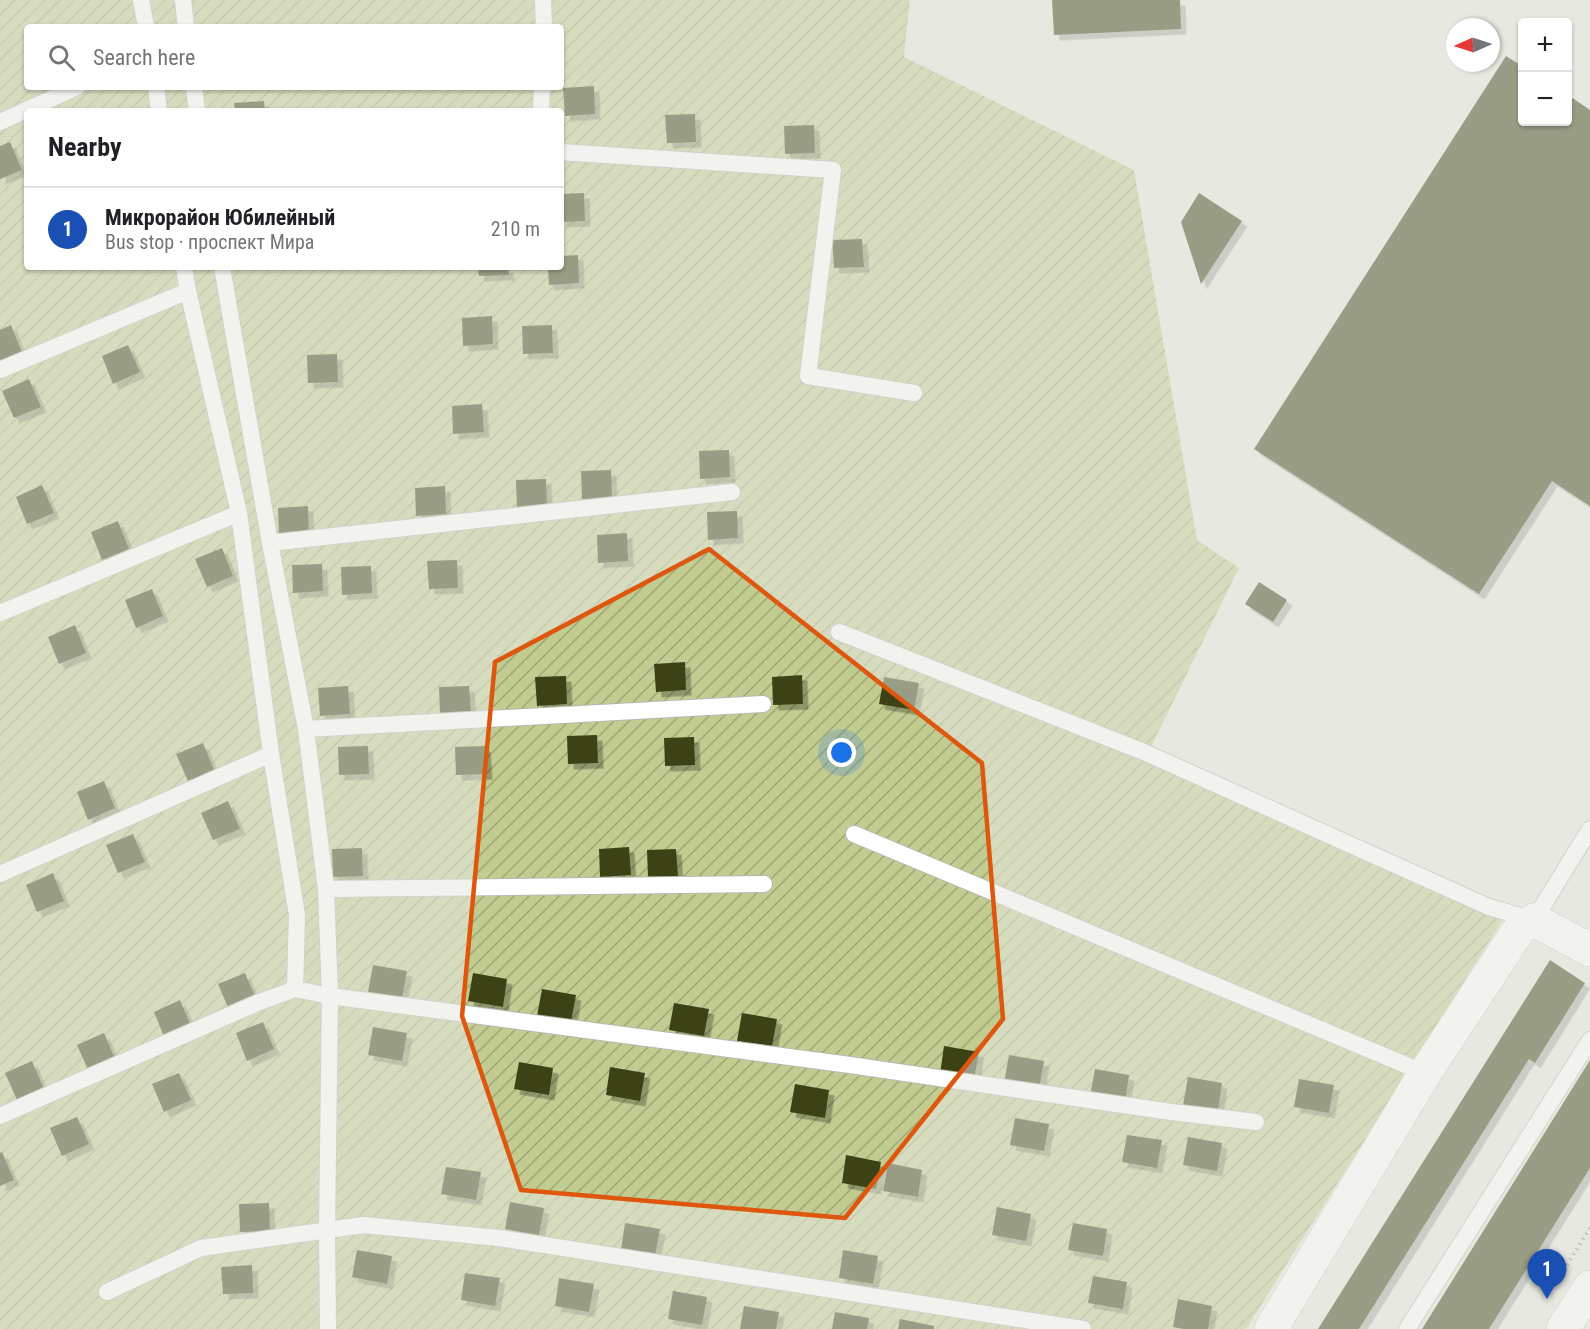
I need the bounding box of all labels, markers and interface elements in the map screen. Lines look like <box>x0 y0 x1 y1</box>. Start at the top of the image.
north arrow <box>1446 18 1500 72</box>
map controls <box>1518 18 1572 126</box>
button: + <box>1518 18 1572 72</box>
search box <box>24 24 564 90</box>
icon: search <box>45 41 78 74</box>
text: Search here <box>93 45 195 70</box>
button: − <box>1518 72 1572 126</box>
text: Nearby <box>48 132 122 162</box>
text: Микрорайон Юбилейный <box>105 205 335 230</box>
text: 1 <box>62 217 73 241</box>
text: 210 m <box>491 217 540 241</box>
text: Bus stop · проспект Мира <box>105 230 314 254</box>
your location <box>827 738 856 767</box>
pin: 1 <box>1528 1250 1566 1299</box>

